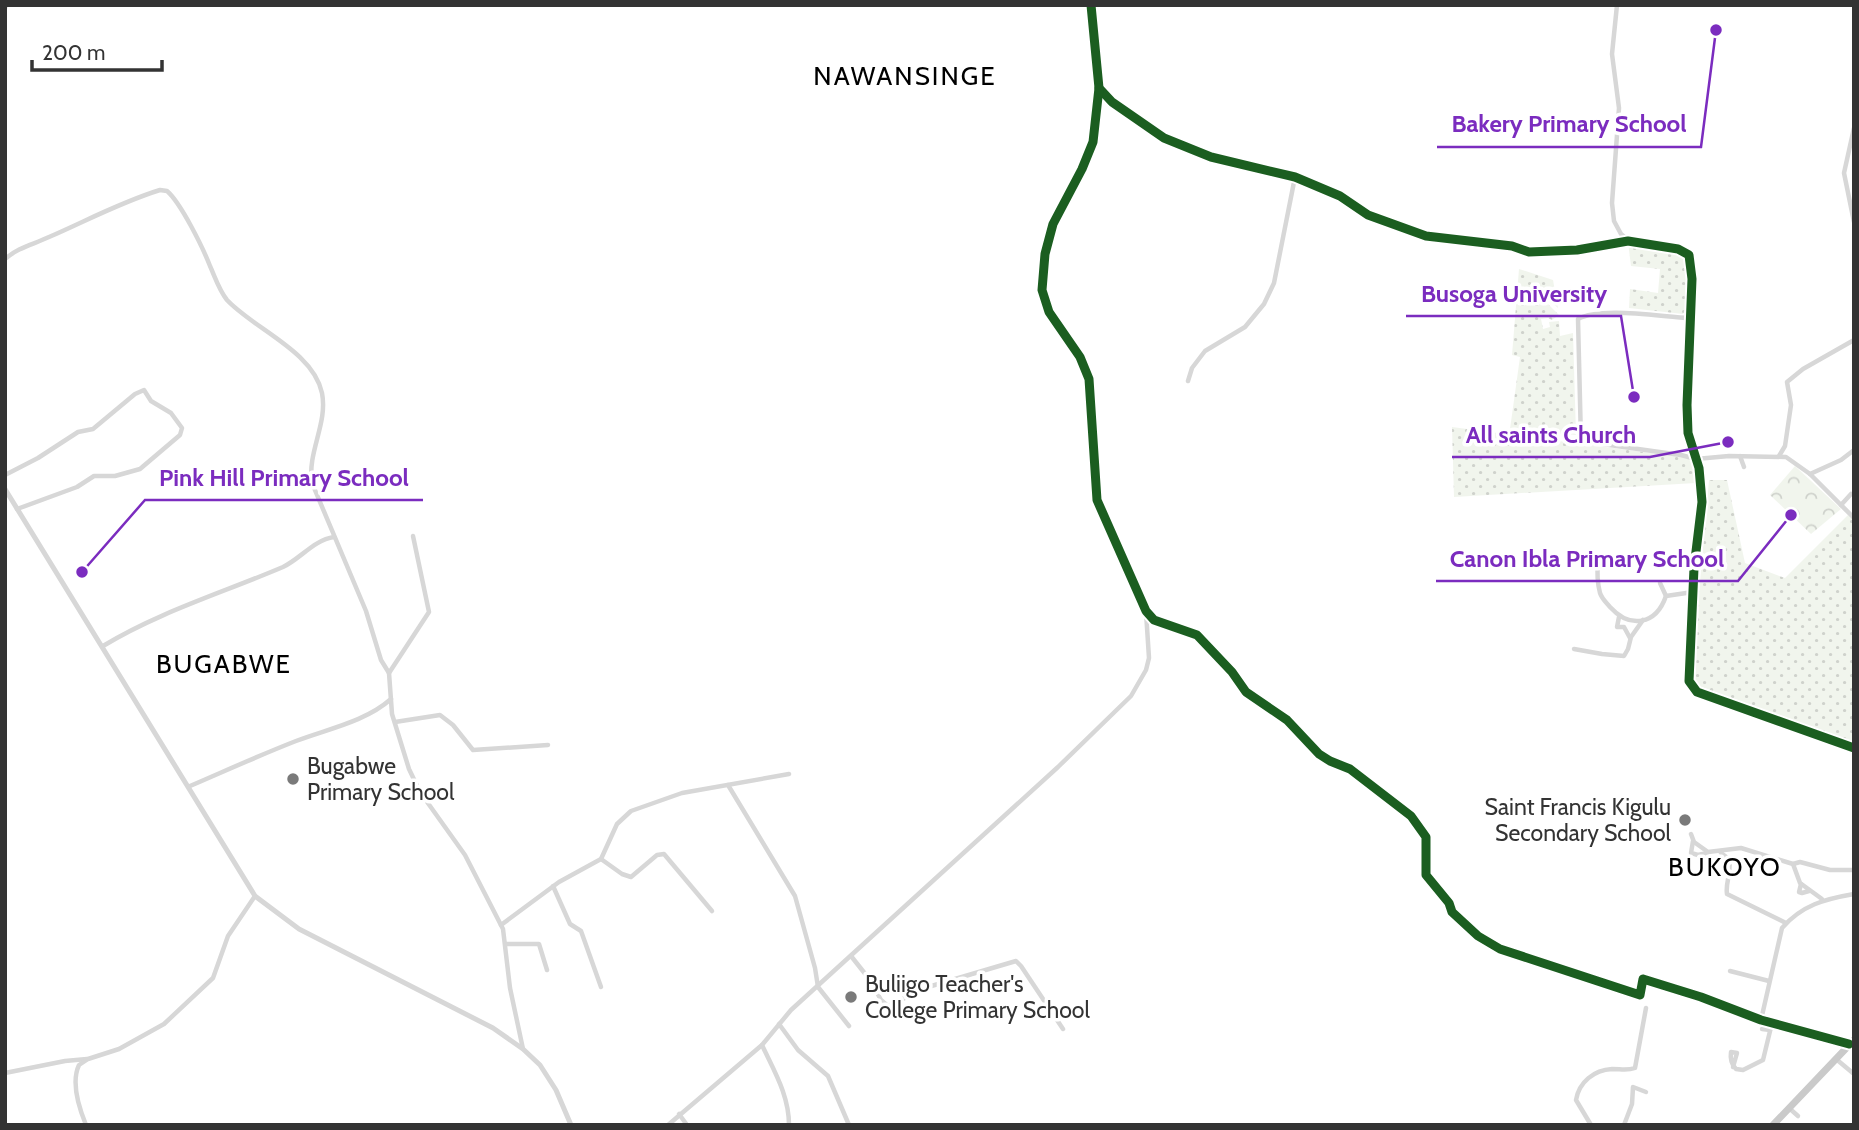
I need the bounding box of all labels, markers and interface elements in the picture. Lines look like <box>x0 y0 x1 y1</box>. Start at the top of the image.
scale bar <box>32 28 161 72</box>
text: 200 m <box>42 40 105 65</box>
district label: NAWANSINGE <box>813 60 997 92</box>
callout: Bakery Primary School <box>1437 102 1701 147</box>
text: Bakery Primary School <box>1451 109 1687 138</box>
callout: Busoga University <box>1406 271 1621 316</box>
text: Busoga University <box>1421 279 1607 308</box>
callout: All saints Church <box>1452 412 1650 457</box>
text: All saints Church <box>1466 420 1636 449</box>
callout: Pink Hill Primary School <box>145 455 423 500</box>
text: Pink Hill Primary School <box>159 463 409 492</box>
callout: Canon Ibla Primary School <box>1436 536 1738 581</box>
text: Canon Ibla Primary School <box>1450 544 1724 573</box>
district label: BUGABWE <box>156 648 292 680</box>
place label: Bugabwe Primary School <box>307 752 455 806</box>
marker: Bugabwe Primary School <box>285 771 301 787</box>
place label: Saint Francis Kigulu Secondary School <box>1485 793 1672 847</box>
marker: Saint Francis Kigulu Secondary School <box>1677 812 1693 828</box>
district label: BUKOYO <box>1668 851 1782 883</box>
place label: Buliigo Teacher's College Primary School <box>865 970 1090 1024</box>
marker: Buliigo Teacher's College Primary School <box>843 989 859 1005</box>

